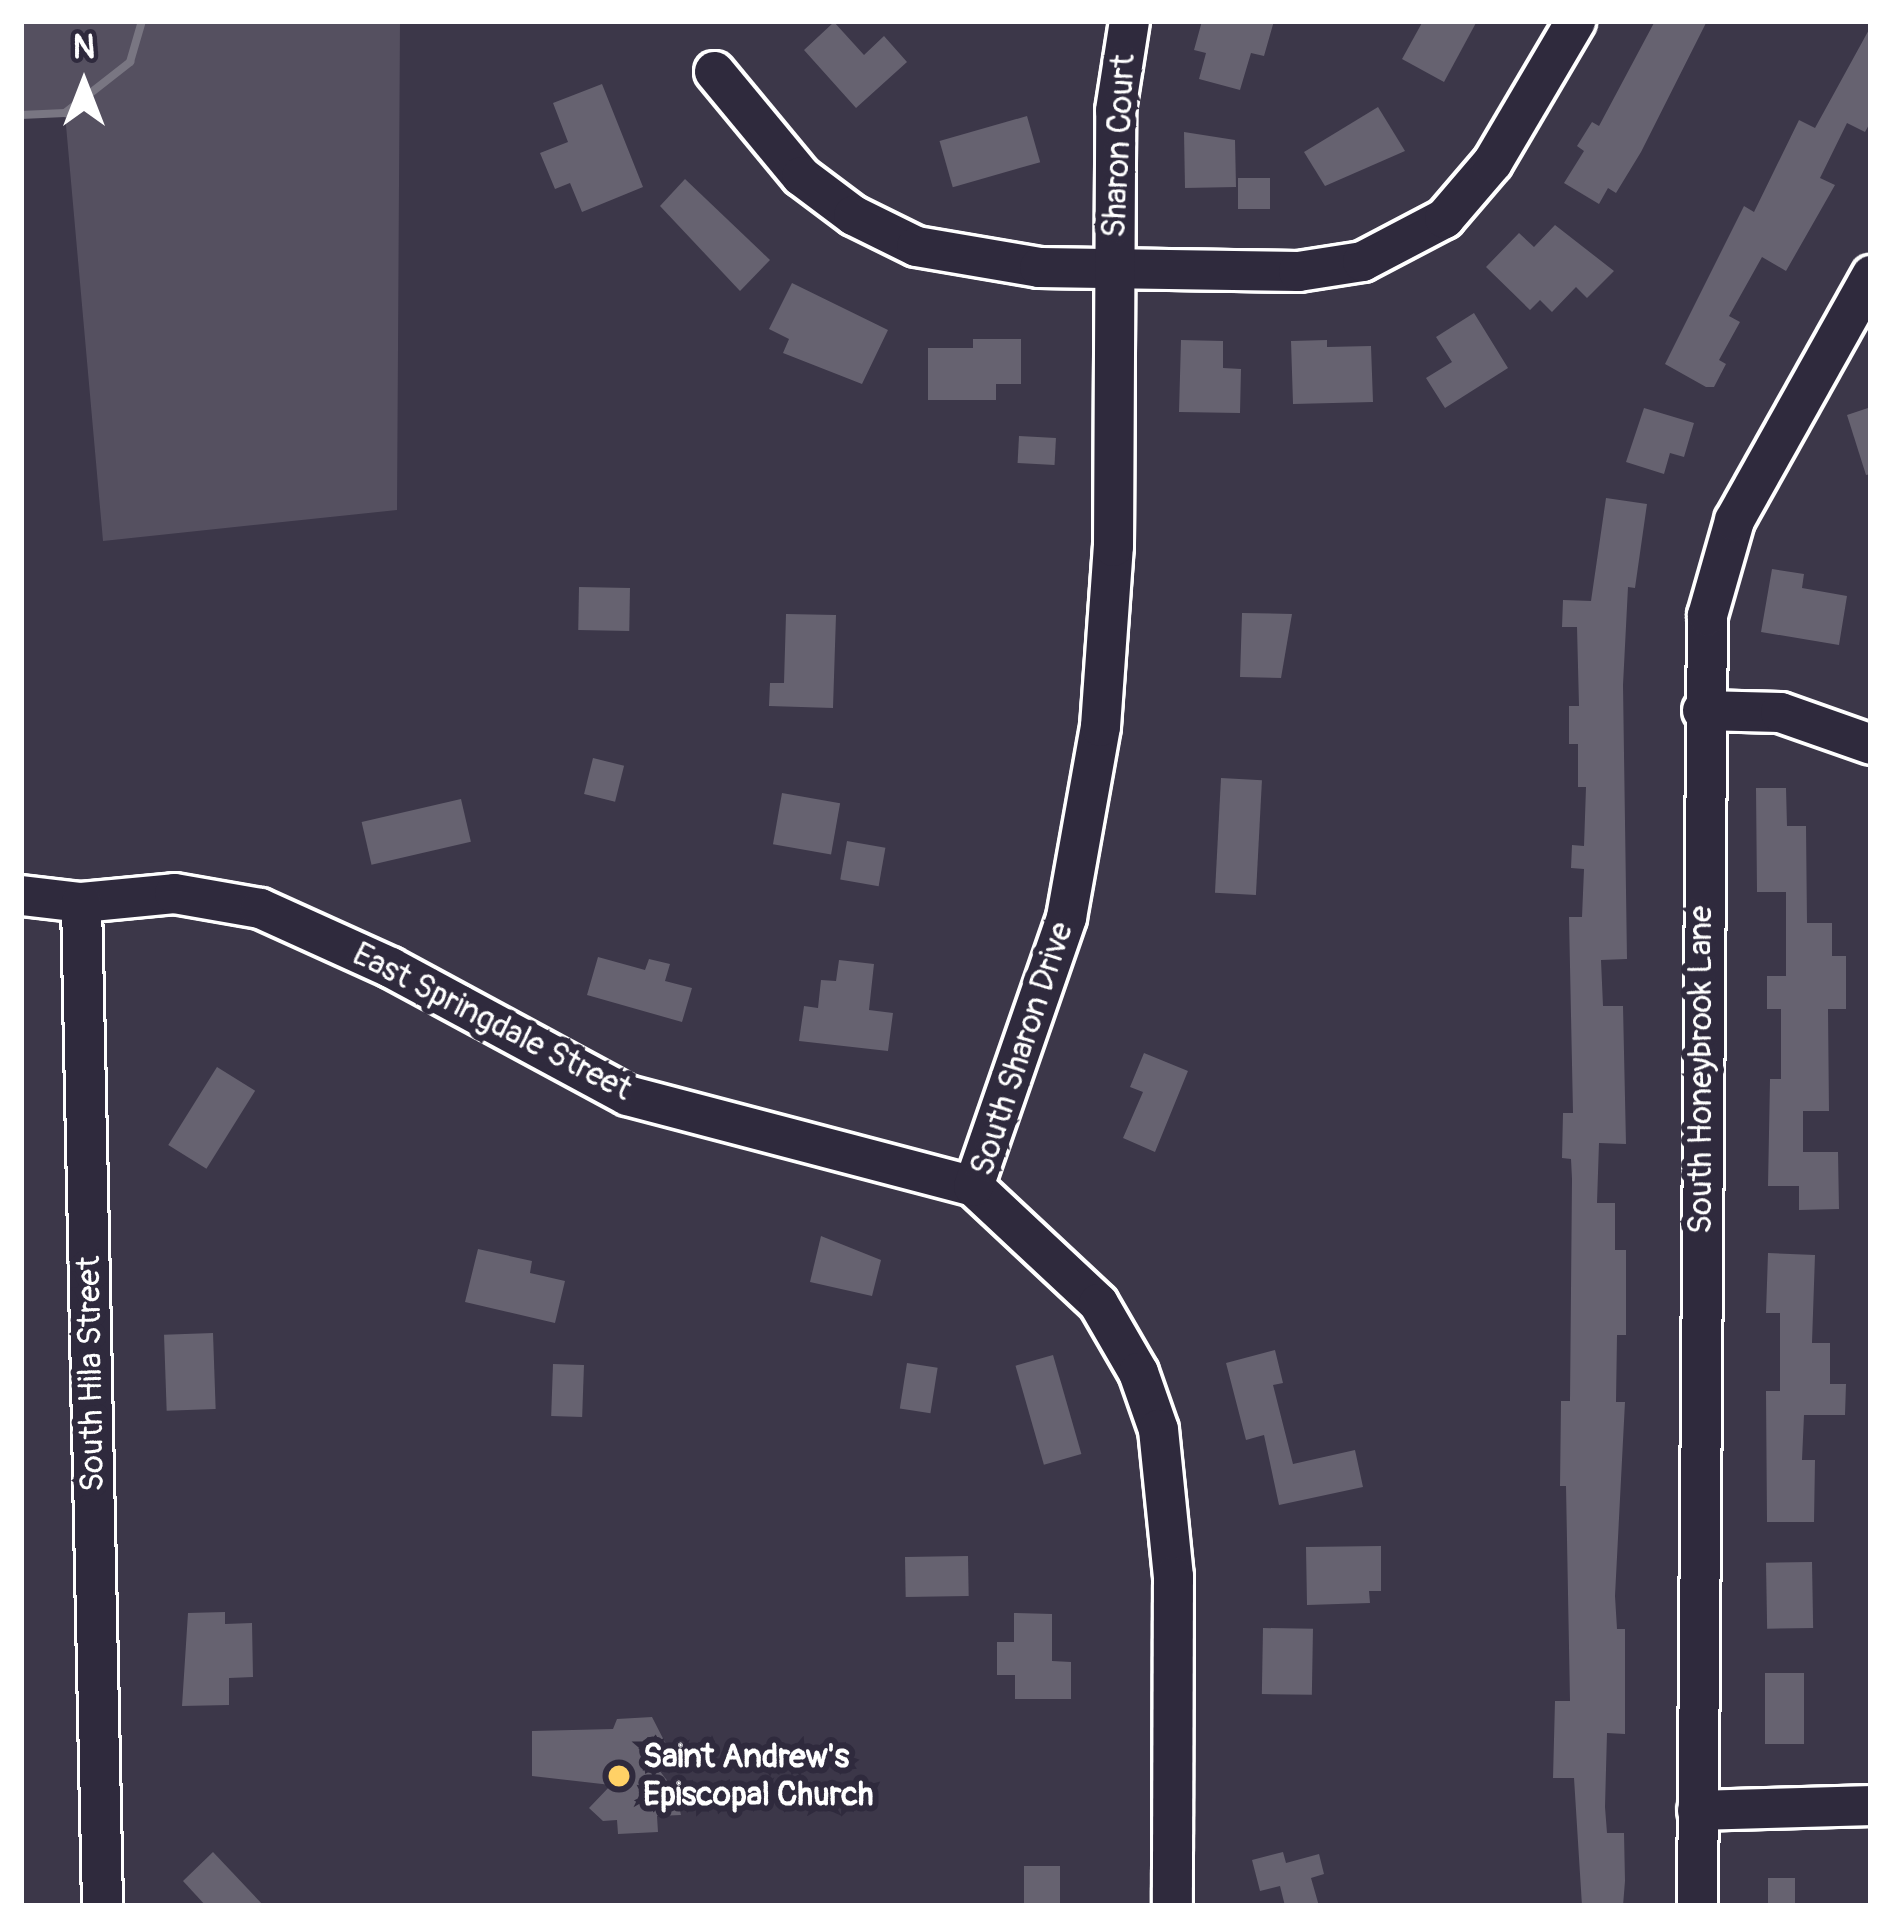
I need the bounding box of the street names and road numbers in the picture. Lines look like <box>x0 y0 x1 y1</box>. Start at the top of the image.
street label: Sharon Court <box>1094 53 1144 239</box>
street label: South Honeybrook Lane <box>1681 906 1721 1234</box>
street label: South Sharon Drive <box>962 917 1082 1181</box>
street label: East Springdale Street <box>346 935 638 1109</box>
street label: South Hila Street <box>69 1256 113 1492</box>

